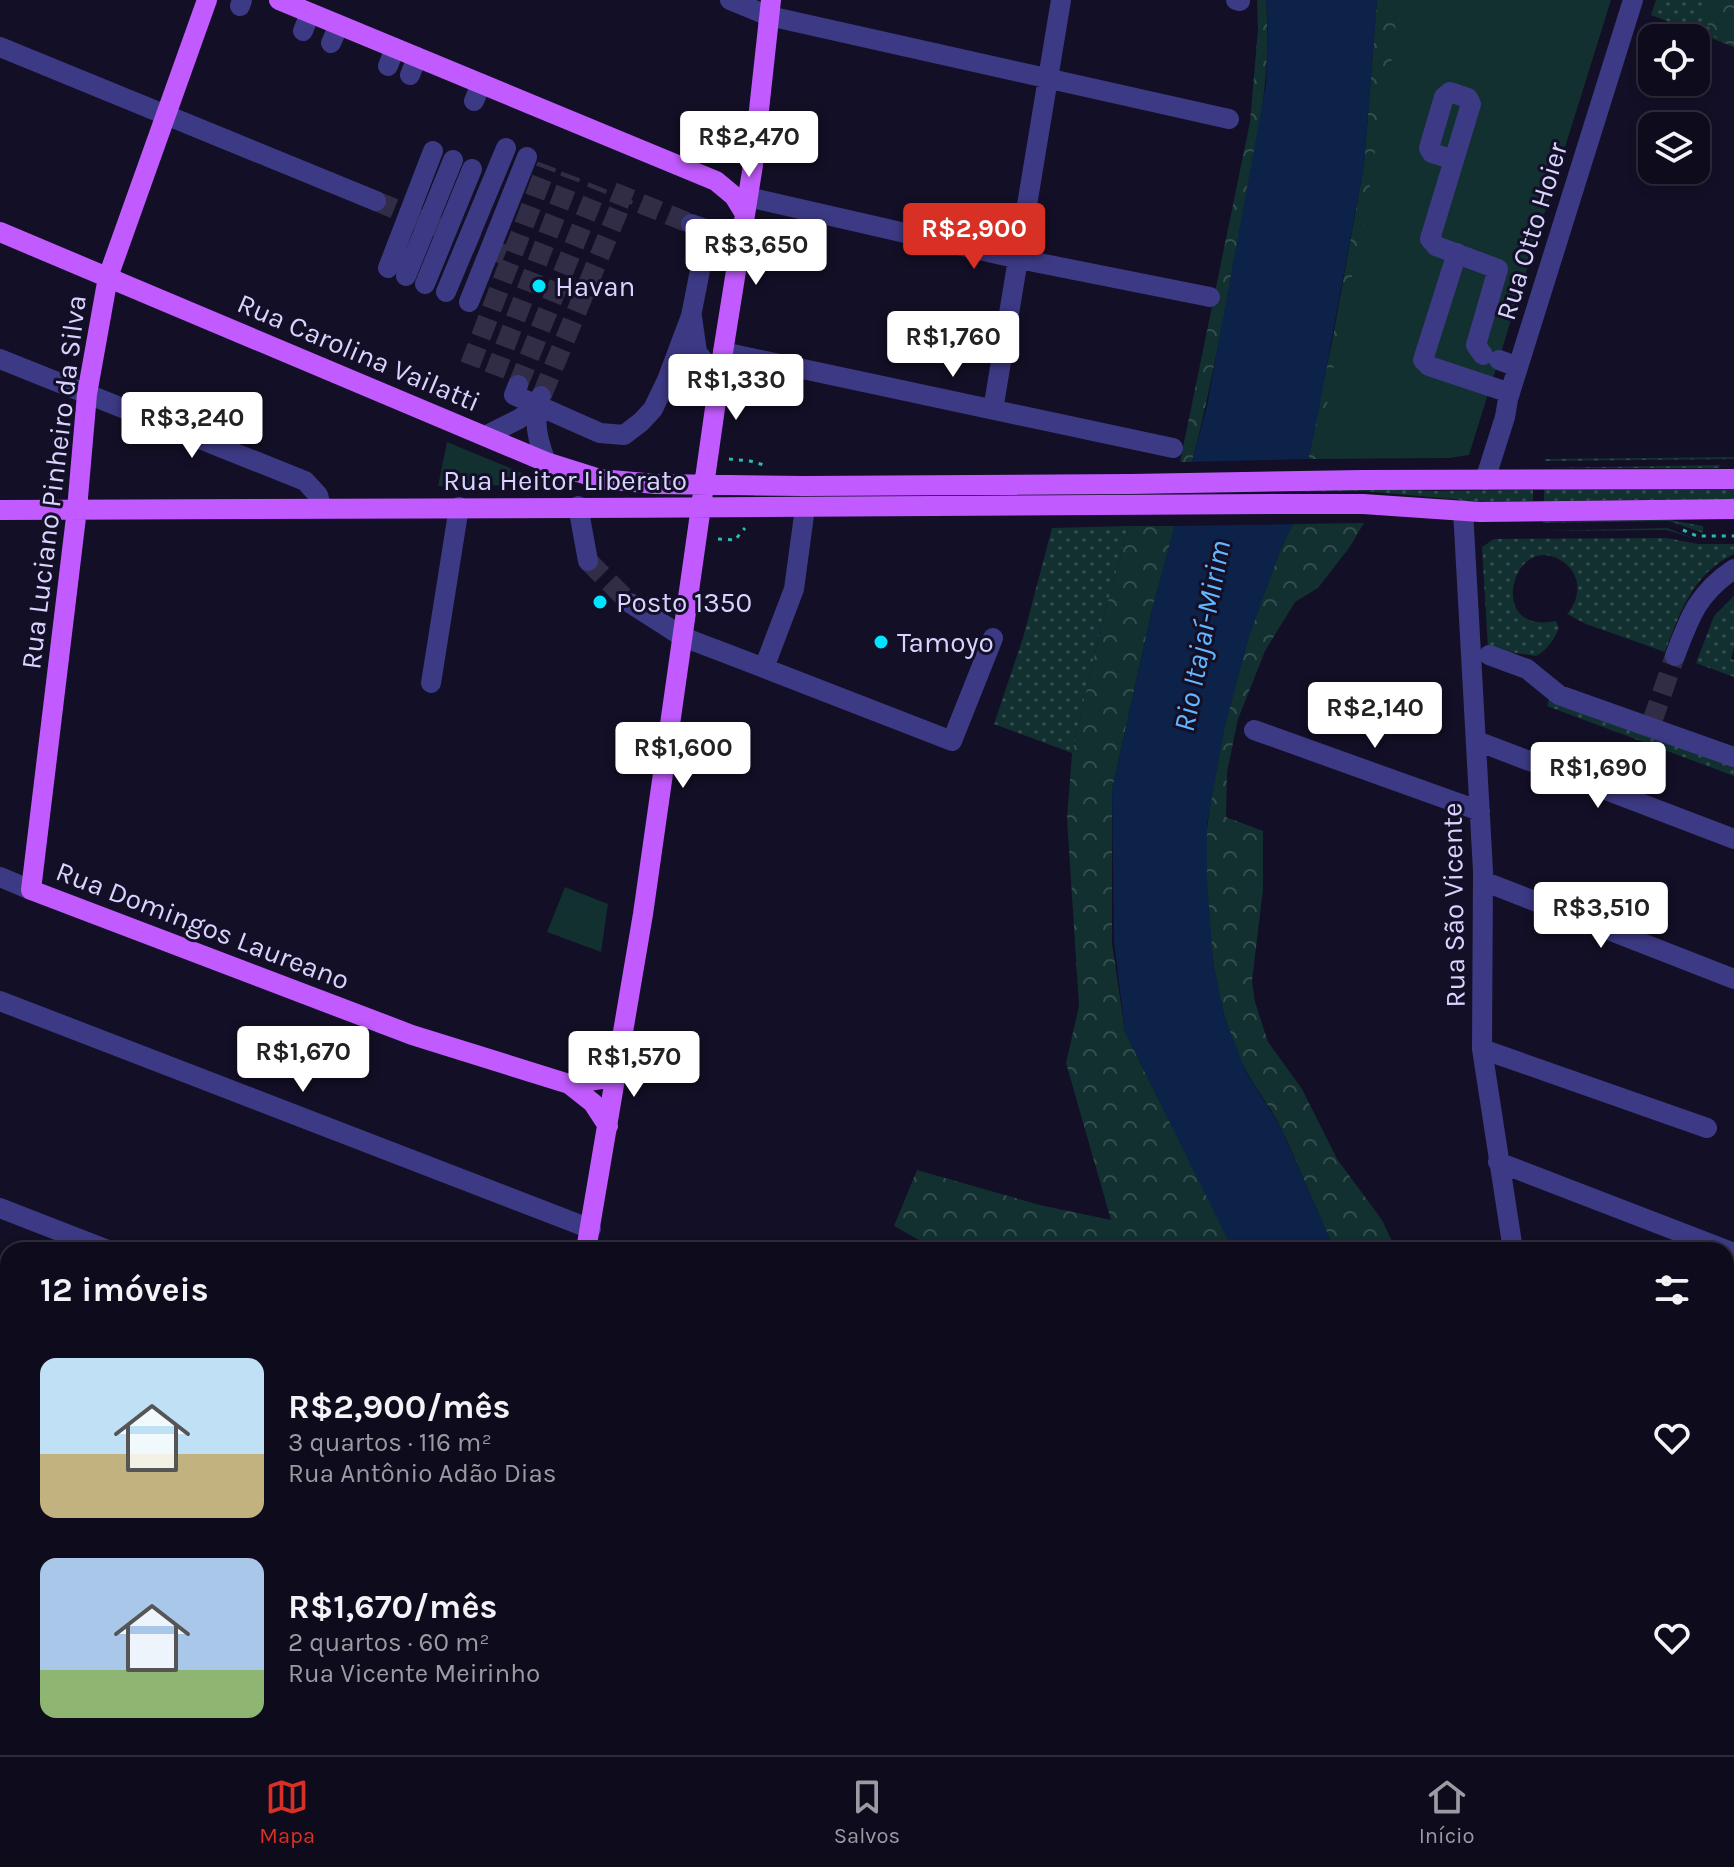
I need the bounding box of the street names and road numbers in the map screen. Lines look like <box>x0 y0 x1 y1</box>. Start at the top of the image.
street label: Rua Otto Hoier <box>1489 137 1574 324</box>
street label: Rua Carolina Vailatti <box>232 286 485 419</box>
street label: Rua Luciano Pinheiro da Silva <box>14 293 93 671</box>
street label: Rua Heitor Liberato <box>443 464 687 497</box>
street label: Rua São Vicente <box>1435 802 1472 1008</box>
street label: Rua Domingos Laureano <box>52 854 354 997</box>

